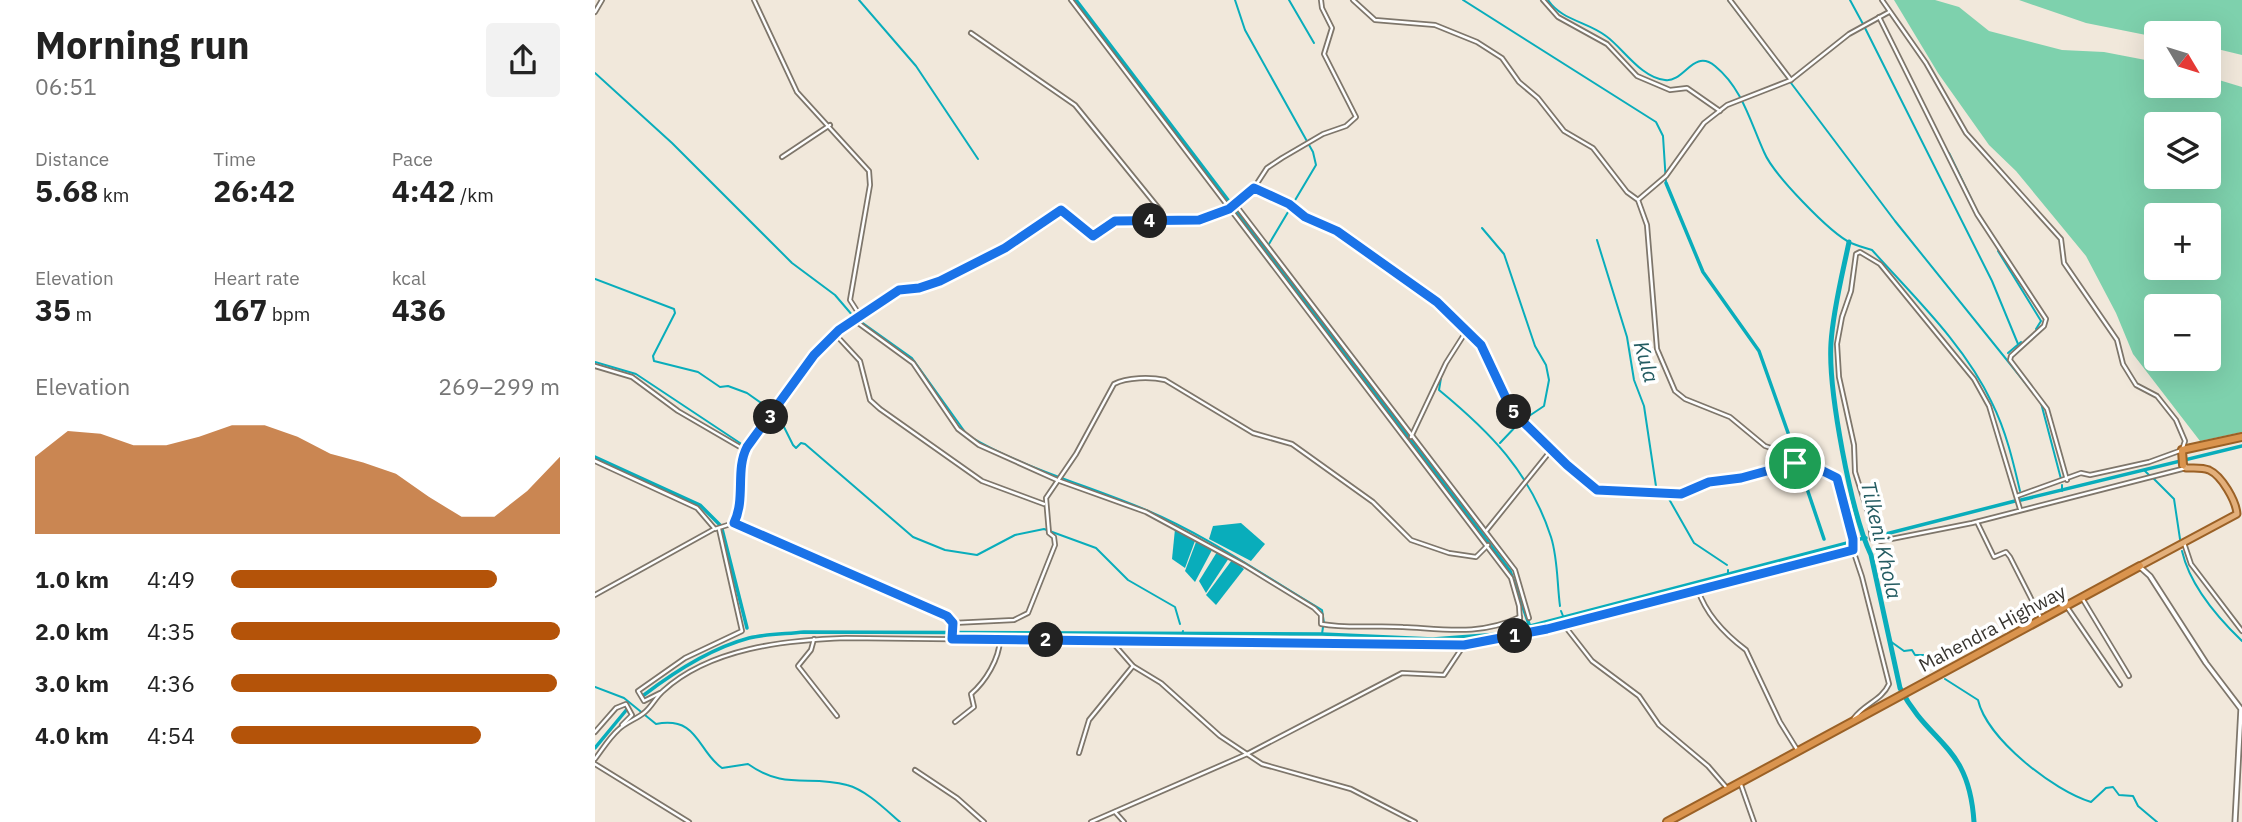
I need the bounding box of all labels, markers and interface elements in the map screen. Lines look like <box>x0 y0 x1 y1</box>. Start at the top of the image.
text: Morning run <box>35 20 250 69</box>
north arrow <box>2144 21 2221 98</box>
map controls <box>2144 21 2221 371</box>
button: share <box>486 23 560 97</box>
text: 06:51 <box>35 71 97 101</box>
button: layers <box>2144 112 2221 189</box>
text: Distance <box>35 147 109 171</box>
text: Time <box>213 147 256 171</box>
text: Pace <box>392 147 433 171</box>
text: 5.68 <box>35 171 98 210</box>
text: 26:42 <box>213 171 295 210</box>
text: 4:42 <box>392 171 456 210</box>
text: km <box>98 183 129 207</box>
text: /km <box>456 183 494 207</box>
button: + <box>2144 203 2221 280</box>
pin: 4 <box>1133 204 1167 238</box>
text: 4 <box>1144 208 1155 232</box>
text: Elevation <box>35 266 114 290</box>
text: Heart rate <box>213 266 300 290</box>
text: kcal <box>392 266 426 290</box>
text: 35 <box>35 290 71 329</box>
text: 167 <box>213 290 267 329</box>
text: 436 <box>392 290 446 329</box>
button: − <box>2144 294 2221 371</box>
text: m <box>71 302 92 326</box>
text: bpm <box>267 302 310 326</box>
water label: Kula <box>1628 338 1666 386</box>
text: Elevation <box>35 371 130 401</box>
text: 269–299 m <box>438 371 560 401</box>
pin: 5 <box>1497 394 1531 430</box>
text: 5 <box>1508 399 1519 423</box>
pin: 3 <box>753 400 789 434</box>
text: 3 <box>765 404 776 428</box>
pin <box>1765 433 1825 493</box>
icon: arrive <box>1776 444 1814 482</box>
water label: Tilkeni Khola <box>1855 478 1909 602</box>
text: 1.0 km <box>35 564 109 594</box>
text: 4:49 <box>147 564 195 594</box>
street label: Mahendra Highway <box>1914 579 2070 677</box>
text: 2.0 km <box>35 616 109 646</box>
text: 4:35 <box>147 616 195 646</box>
pin: 1 <box>1497 618 1532 654</box>
pin: 2 <box>1029 622 1063 658</box>
text: 1 <box>1509 623 1520 647</box>
text: 2 <box>1040 627 1051 651</box>
text: 3.0 km <box>35 668 109 698</box>
text: 4:36 <box>147 668 195 698</box>
text: 4.0 km <box>35 720 109 750</box>
text: 4:54 <box>147 720 195 750</box>

